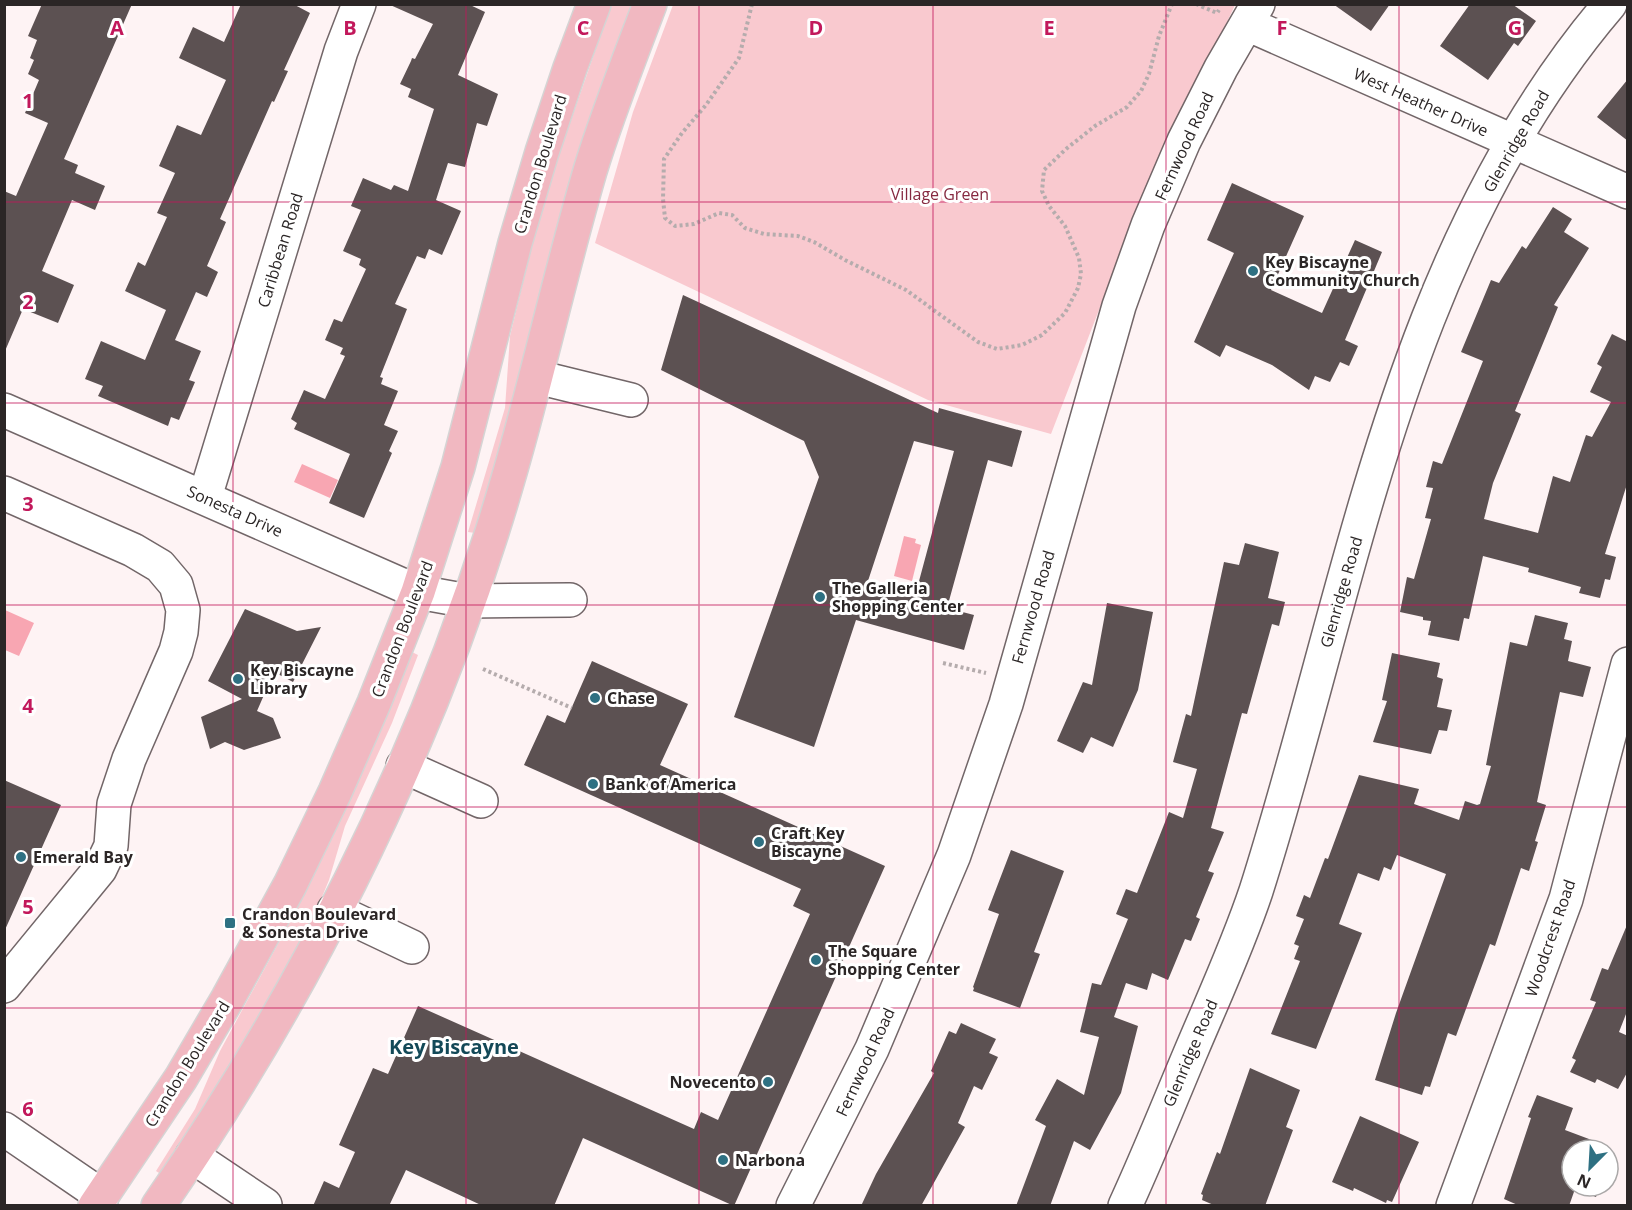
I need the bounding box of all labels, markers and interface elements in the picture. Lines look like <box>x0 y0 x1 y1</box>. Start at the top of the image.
text: A <box>110 14 124 41</box>
text: B <box>343 14 357 41</box>
text: C <box>577 14 590 41</box>
text: D <box>809 14 823 41</box>
text: E <box>1043 14 1055 41</box>
text: F <box>1277 14 1287 41</box>
text: G <box>1508 14 1522 41</box>
street label: West Heather Drive <box>1350 62 1492 142</box>
street label: Glenridge Road <box>1478 86 1554 196</box>
text: 1 <box>22 87 34 114</box>
street label: Fernwood Road <box>1149 88 1219 204</box>
street label: Crandon Boulevard <box>508 92 572 236</box>
park label: Village Green <box>891 183 989 205</box>
street label: Caribbean Road <box>252 190 308 310</box>
place label: Key Biscayne Community Church <box>1265 251 1420 291</box>
marker: Key Biscayne Community Church <box>1246 264 1260 278</box>
text: 2 <box>22 288 34 315</box>
street label: Sonesta Drive <box>184 480 286 542</box>
text: 3 <box>22 490 34 517</box>
street label: Glenridge Road <box>1315 534 1367 650</box>
street label: Fernwood Road <box>1006 548 1060 666</box>
street label: Crandon Boulevard <box>366 558 438 700</box>
place label: The Galleria Shopping Center <box>832 577 964 617</box>
marker: The Galleria Shopping Center <box>813 590 827 604</box>
place label: Key Biscayne Library <box>250 659 354 699</box>
marker: Key Biscayne Library <box>231 672 245 686</box>
place label: Chase <box>607 687 655 709</box>
marker: Chase <box>588 691 602 705</box>
text: 4 <box>22 692 34 719</box>
place label: Bank of America <box>605 773 737 795</box>
marker: Bank of America <box>586 777 600 791</box>
place label: Craft Key Biscayne <box>771 822 846 862</box>
marker: Craft Key Biscayne <box>752 835 766 849</box>
place label: Emerald Bay <box>33 846 134 868</box>
marker: Emerald Bay <box>14 850 28 864</box>
street label: Woodcrest Road <box>1520 876 1580 1000</box>
text: 5 <box>22 893 34 920</box>
place label: Crandon Boulevard & Sonesta Drive <box>242 903 396 943</box>
marker: Crandon Boulevard & Sonesta Drive <box>223 916 237 930</box>
place label: The Square Shopping Center <box>828 940 960 980</box>
marker: The Square Shopping Center <box>809 953 823 967</box>
street label: Glenridge Road <box>1157 996 1223 1110</box>
street label: Crandon Boulevard <box>139 997 235 1131</box>
street label: Fernwood Road <box>830 1004 900 1120</box>
district label: Key Biscayne <box>389 1033 519 1060</box>
place label: Novecento <box>669 1071 756 1093</box>
marker: Novecento <box>761 1075 775 1089</box>
text: 6 <box>22 1095 34 1122</box>
north arrow <box>1560 1138 1620 1198</box>
place label: Narbona <box>735 1149 805 1171</box>
marker: Narbona <box>716 1153 730 1167</box>
text: N <box>1573 1169 1594 1194</box>

